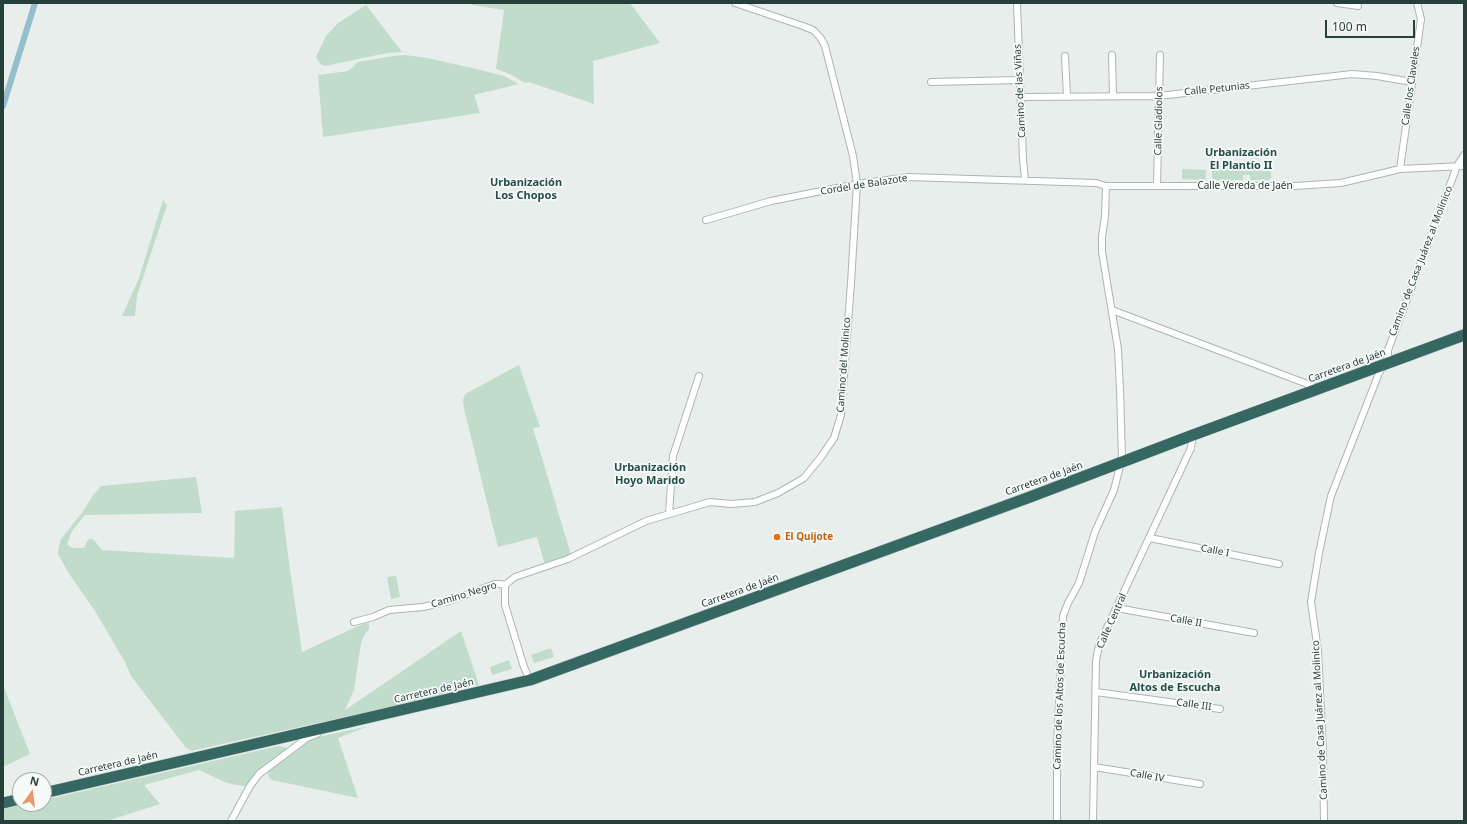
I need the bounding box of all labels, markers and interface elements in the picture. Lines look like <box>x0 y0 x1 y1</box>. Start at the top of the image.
scale bar <box>1327 12 1417 38</box>
text: 100 m <box>1332 18 1367 35</box>
street label: Camino de las Viñas <box>1012 44 1028 138</box>
street label: Calle los Claveles <box>1400 46 1422 126</box>
street label: Calle Petunias <box>1184 80 1250 98</box>
street label: Calle Gladiolos <box>1152 86 1166 156</box>
district label: Urbanización El Plantío II <box>1205 146 1277 172</box>
street label: Cordel de Balazote <box>820 172 908 198</box>
district label: Urbanización Los Chopos <box>490 176 562 202</box>
street label: Calle Vereda de Jaén <box>1197 180 1293 192</box>
street label: Camino de Casa Juárez al Molinico <box>1387 184 1455 338</box>
street label: Camino del Molinico <box>835 317 853 413</box>
street label: Carretera de Jaén <box>1307 346 1387 386</box>
street label: Carretera de Jaén <box>1004 459 1084 499</box>
district label: Urbanización Hoyo Marido <box>614 461 686 487</box>
place label: El Quijote <box>785 531 833 543</box>
marker: El Quijote <box>772 532 782 542</box>
street label: Calle I <box>1200 542 1230 560</box>
street label: Carretera de Jaén <box>700 571 780 611</box>
street label: Camino Negro <box>430 579 498 611</box>
street label: Calle Central <box>1094 592 1130 650</box>
street label: Calle II <box>1169 612 1203 630</box>
street label: Camino de los Altos de Escucha <box>1051 622 1069 770</box>
street label: Camino de Casa Juárez al Molinico <box>1310 640 1330 800</box>
district label: Urbanización Altos de Escucha <box>1129 668 1221 694</box>
street label: Carretera de Jaén <box>393 676 475 706</box>
street label: Calle III <box>1176 697 1212 713</box>
street label: Carretera de Jaén <box>77 749 159 779</box>
street label: Calle IV <box>1129 767 1165 785</box>
north arrow <box>12 772 52 812</box>
text: N <box>29 772 41 789</box>

